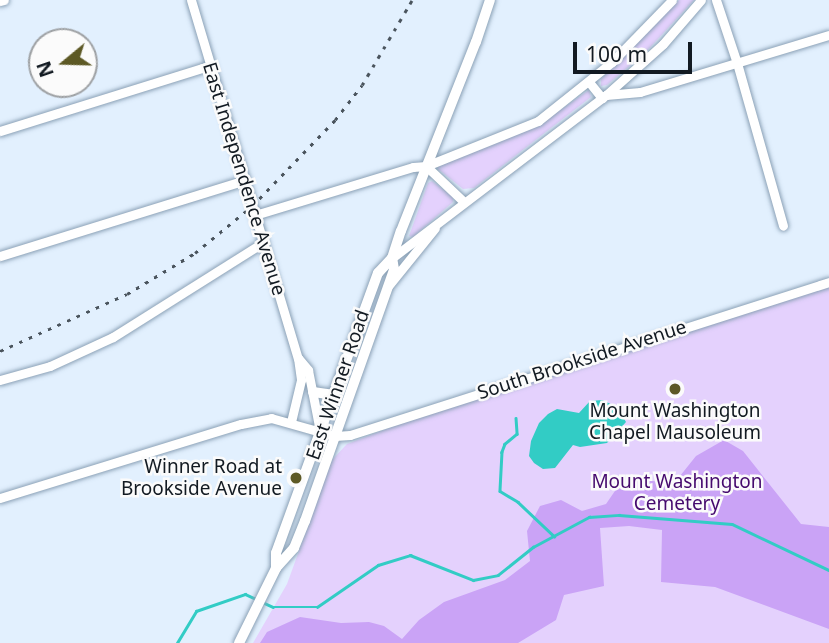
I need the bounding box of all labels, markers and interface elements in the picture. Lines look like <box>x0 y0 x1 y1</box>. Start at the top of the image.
north arrow <box>28 28 98 98</box>
scale bar <box>577 28 696 72</box>
text: 100 m <box>586 40 647 68</box>
text: N <box>30 58 60 81</box>
street label: East Independence Avenue <box>198 60 290 298</box>
street label: East Winner Road <box>302 307 374 463</box>
street label: South Brookside Avenue <box>475 315 689 405</box>
marker: Mount Washington Chapel Mausoleum <box>667 381 683 397</box>
place label: Mount Washington Chapel Mausoleum <box>589 400 761 444</box>
place label: Winner Road at Brookside Avenue <box>121 456 282 500</box>
marker: Winner Road at Brookside Avenue <box>288 470 304 486</box>
park label: Mount Washington Cemetery <box>591 471 763 515</box>

